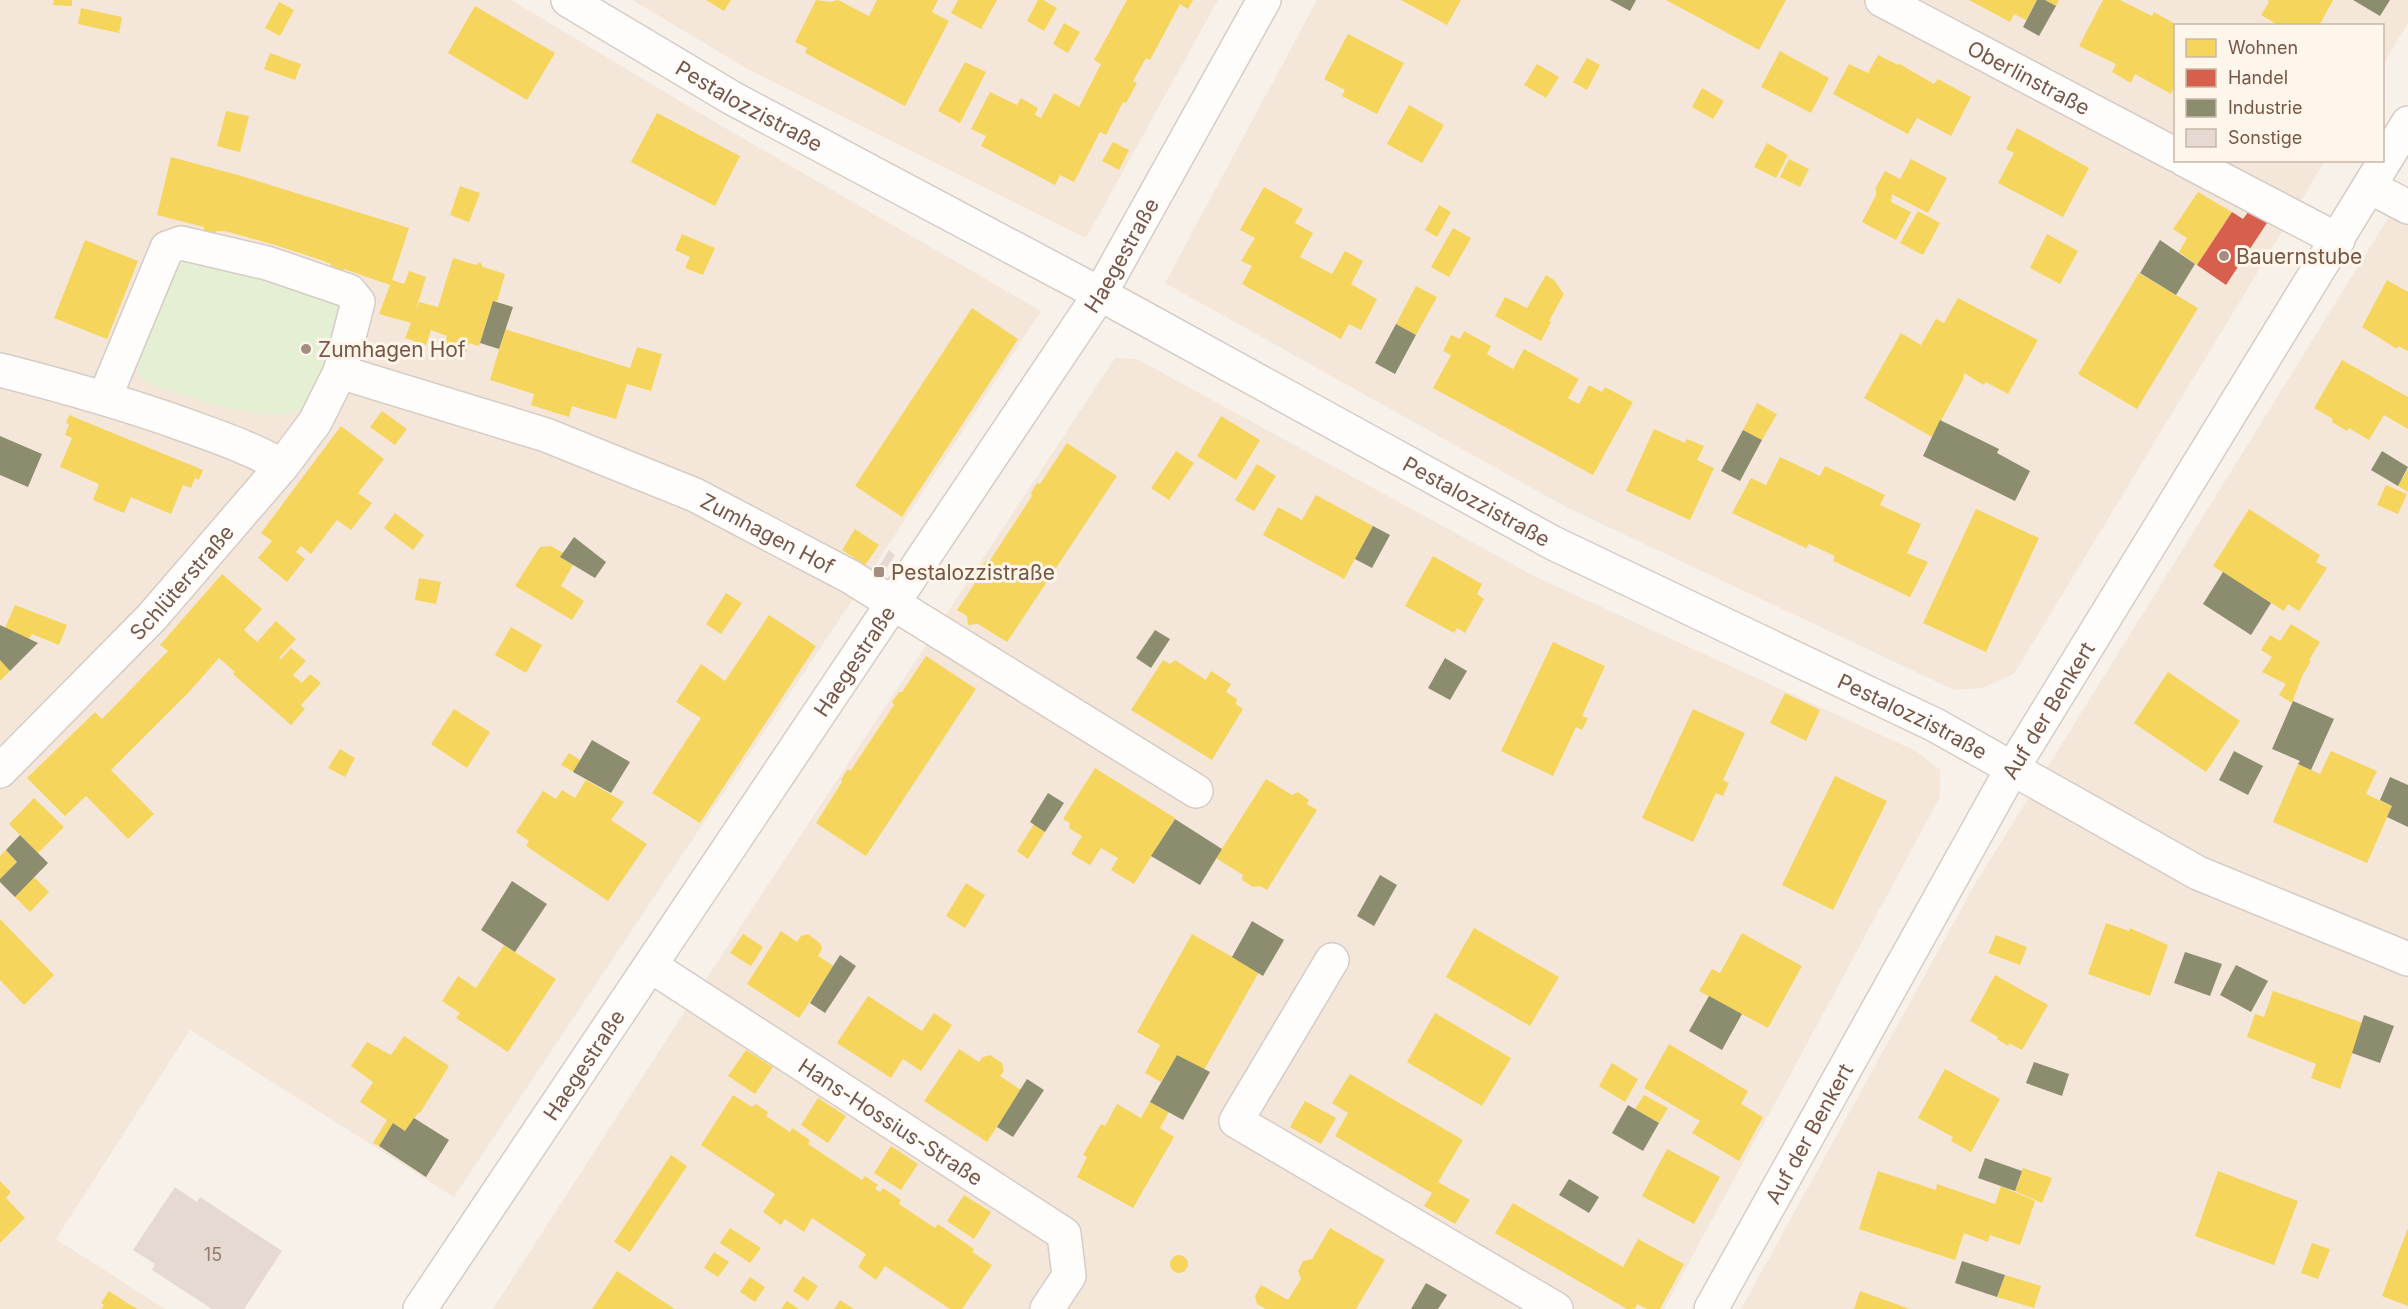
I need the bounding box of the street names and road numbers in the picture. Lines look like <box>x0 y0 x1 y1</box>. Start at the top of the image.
street label: Oberlinstraße <box>1963 35 2094 120</box>
street label: Pestalozzistraße <box>671 55 827 156</box>
street label: Haegestraße <box>1079 194 1164 317</box>
street label: Pestalozzistraße <box>1399 451 1555 552</box>
street label: Zumhagen Hof <box>696 488 839 579</box>
street label: Schlüterstraße <box>124 519 239 645</box>
street label: Haegestraße <box>808 601 900 721</box>
street label: Auf der Benkert <box>1996 637 2100 783</box>
street label: Pestalozzistraße <box>1834 668 1992 764</box>
street label: Haegestraße <box>538 1005 630 1125</box>
street label: Hans-Hossius-Straße <box>794 1053 988 1191</box>
street label: Auf der Benkert <box>1760 1059 1858 1208</box>

